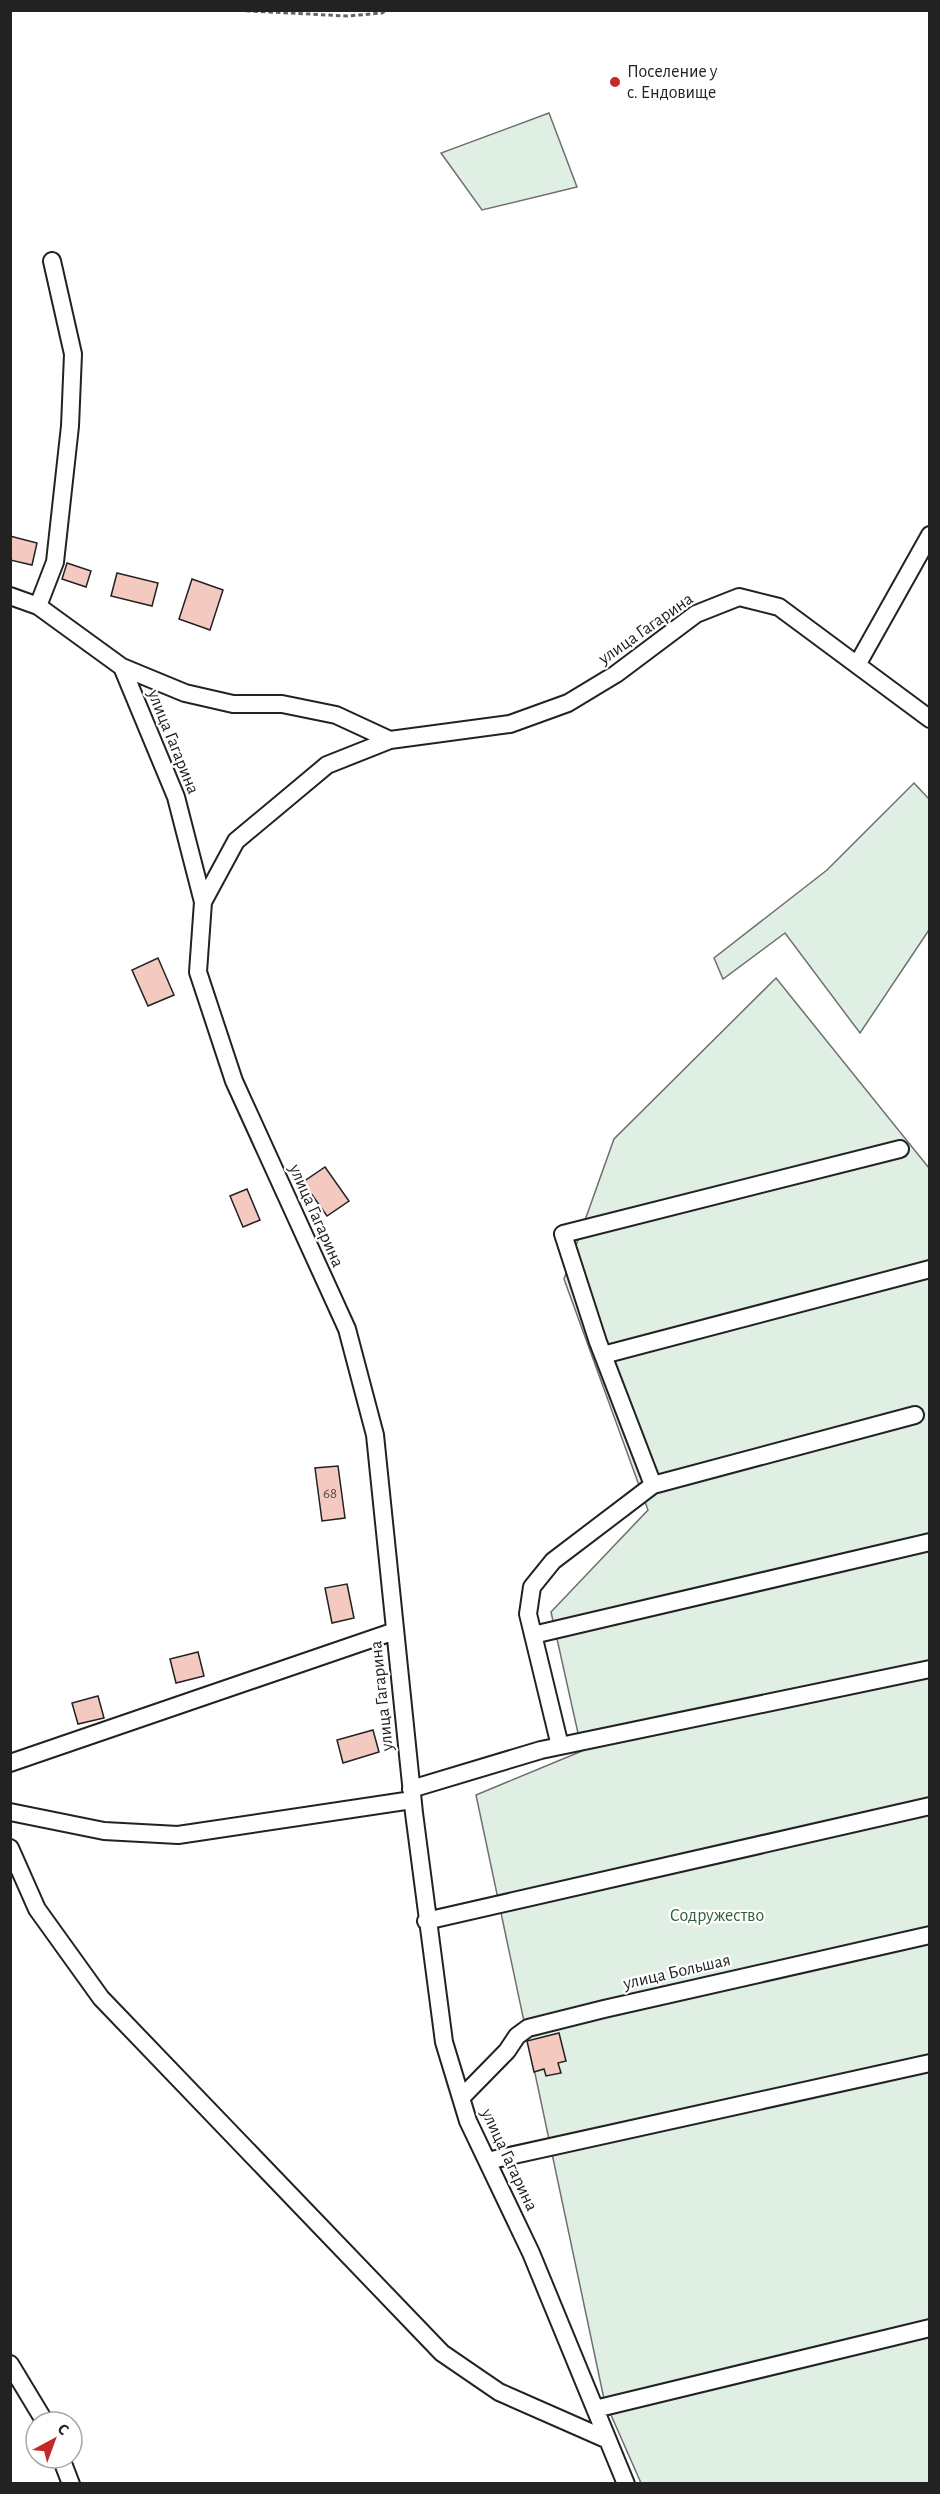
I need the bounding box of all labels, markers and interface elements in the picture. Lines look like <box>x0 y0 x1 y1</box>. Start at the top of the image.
place label: Поселение у с. Ендовище <box>627 63 718 102</box>
marker: Поселение у с. Ендовище <box>608 75 622 89</box>
street label: улица Гагарина <box>595 590 697 669</box>
street label: улица Гагарина <box>144 686 202 797</box>
street label: улица Гагарина <box>285 1161 347 1270</box>
house number: 68 <box>323 1486 337 1501</box>
street label: улица Гагарина <box>367 1640 397 1753</box>
park label: Содружество <box>670 1907 764 1925</box>
street label: улица Большая <box>621 1951 732 1993</box>
street label: улица Гагарина <box>477 2105 541 2214</box>
north arrow <box>24 2410 84 2470</box>
text: С <box>55 2420 72 2438</box>

